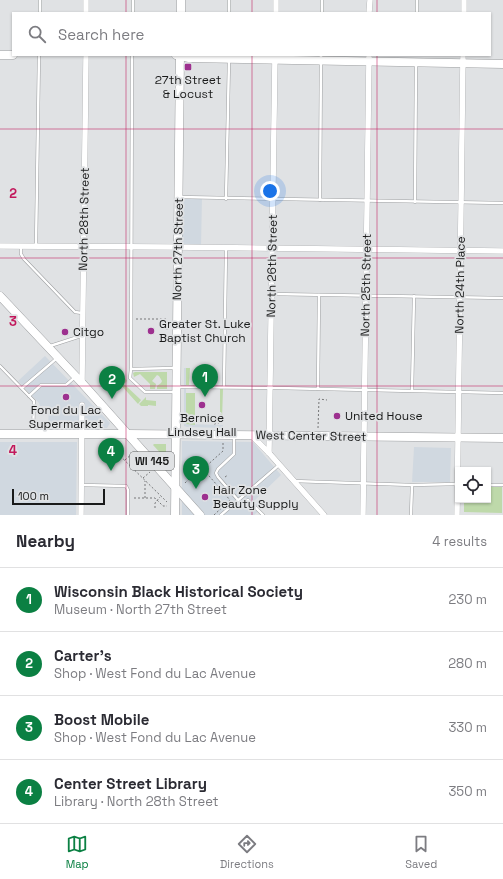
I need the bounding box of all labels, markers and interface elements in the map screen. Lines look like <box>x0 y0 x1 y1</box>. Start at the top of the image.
search box <box>12 12 491 56</box>
icon: search <box>26 23 48 45</box>
text: Search here <box>58 25 144 44</box>
marker: 27th Street & Locust <box>183 62 193 72</box>
place label: 27th Street & Locust <box>155 72 221 102</box>
street label: North 28th Street <box>75 167 93 271</box>
your location <box>260 181 280 201</box>
text: 2 <box>9 185 17 202</box>
street label: North 27th Street <box>169 198 187 300</box>
street label: North 26th Street <box>263 214 281 318</box>
street label: North 25th Street <box>357 233 375 337</box>
street label: North 24th Place <box>451 236 469 334</box>
text: 3 <box>9 313 17 330</box>
place label: Greater St. Luke Baptist Church <box>159 316 251 346</box>
place label: Citgo <box>73 324 104 340</box>
marker: Greater St. Luke Baptist Church <box>146 326 156 336</box>
marker: Citgo <box>60 327 70 337</box>
pin: 1 <box>192 364 218 397</box>
pin: 2 <box>99 366 125 399</box>
marker: Fond du Lac Supermarket <box>61 392 71 402</box>
marker: Bernice Lindsey Hall <box>197 400 207 410</box>
place label: Fond du Lac Supermarket <box>29 402 103 432</box>
place label: United House <box>345 408 423 424</box>
place label: Bernice Lindsey Hall <box>167 410 237 440</box>
marker: United House <box>332 411 342 421</box>
street label: West Center Street <box>255 427 367 445</box>
pin: 4 <box>98 438 124 471</box>
text: 4 <box>9 442 17 459</box>
road number: WI 145 <box>130 452 174 470</box>
pin: 3 <box>183 456 209 489</box>
map controls <box>455 467 491 503</box>
button: locate <box>455 467 491 503</box>
place label: Hair Zone Beauty Supply <box>213 482 299 512</box>
scale bar <box>12 487 105 506</box>
text: 100 m <box>18 489 49 503</box>
marker: Hair Zone Beauty Supply <box>200 492 210 502</box>
text: Nearby <box>16 530 75 552</box>
text: 4 results <box>432 533 487 550</box>
text: Wisconsin Black Historical Society <box>54 582 303 601</box>
text: 1 <box>26 591 32 608</box>
text: 230 m <box>449 591 487 608</box>
text: Museum · North 27th Street <box>54 601 227 618</box>
text: Carter's <box>54 646 112 665</box>
text: 2 <box>25 655 33 672</box>
text: 280 m <box>448 655 487 672</box>
text: Shop · West Fond du Lac Avenue <box>54 665 256 682</box>
text: Boost Mobile <box>54 710 149 729</box>
text: 3 <box>25 719 33 736</box>
text: 330 m <box>448 719 487 736</box>
text: Shop · West Fond du Lac Avenue <box>54 729 256 746</box>
text: Center Street Library <box>54 774 207 793</box>
text: 4 <box>25 783 33 800</box>
text: 350 m <box>449 783 487 800</box>
text: Library · North 28th Street <box>54 793 219 810</box>
tab: Map <box>66 833 89 871</box>
tab: Directions <box>220 833 274 871</box>
tab: Saved <box>405 833 437 871</box>

